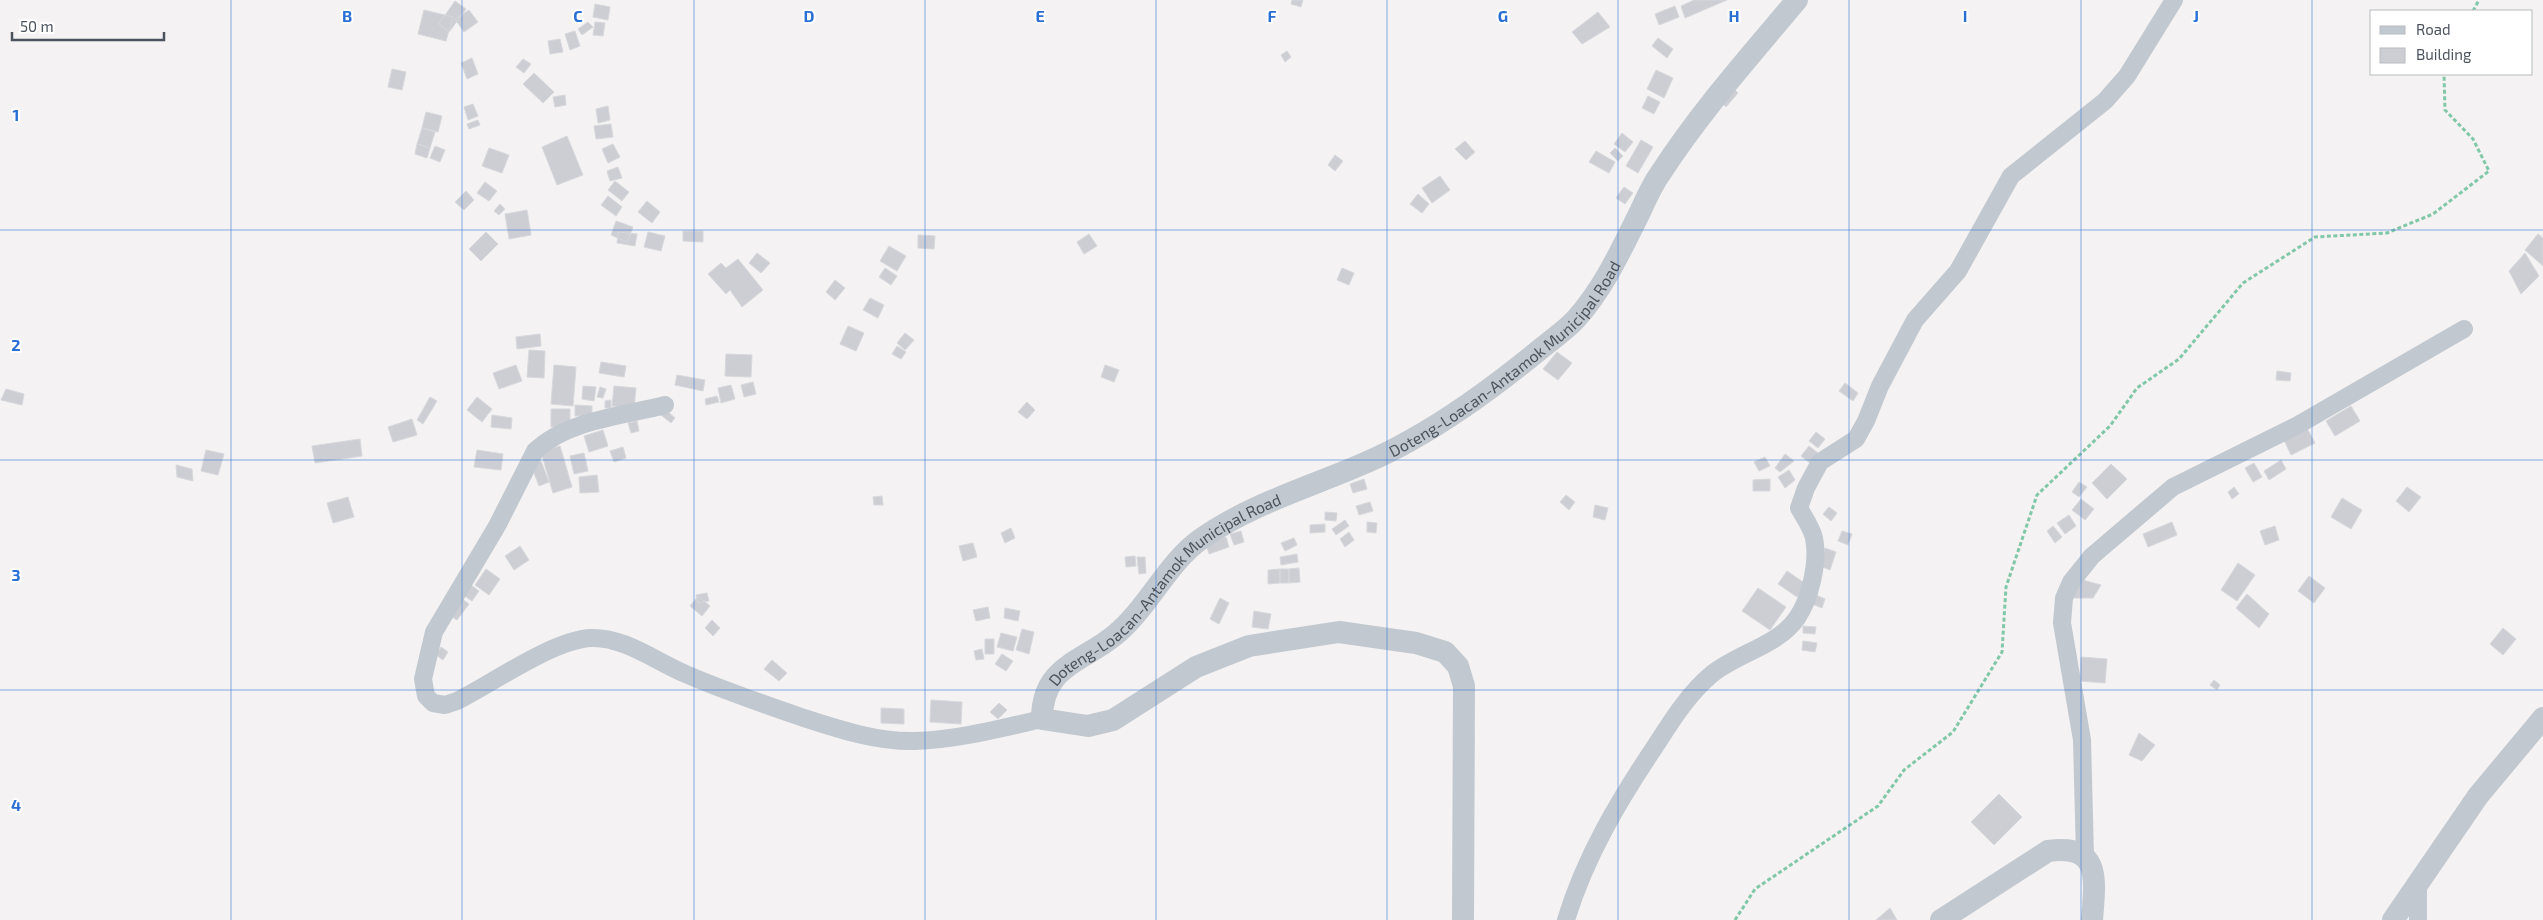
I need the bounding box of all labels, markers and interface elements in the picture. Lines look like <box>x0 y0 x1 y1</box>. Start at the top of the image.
text: B <box>342 6 352 25</box>
text: C <box>573 6 583 25</box>
text: D <box>804 6 815 25</box>
text: E <box>1035 6 1045 25</box>
text: F <box>1268 6 1277 25</box>
text: G <box>1498 6 1508 25</box>
text: H <box>1728 6 1740 25</box>
text: I <box>1963 6 1967 25</box>
text: J <box>2193 6 2199 25</box>
scale bar <box>12 10 165 42</box>
legend <box>2370 10 2533 75</box>
text: 50 m <box>20 17 54 35</box>
text: Road <box>2416 20 2451 38</box>
text: Building <box>2416 45 2472 63</box>
text: 1 <box>13 105 19 124</box>
street label: Doteng-Loacan-Antamok Municipal Road <box>1385 257 1623 460</box>
text: 2 <box>11 335 21 354</box>
street label: Doteng-Loacan-Antamok Municipal Road <box>1044 489 1283 689</box>
text: 3 <box>11 565 21 584</box>
text: 4 <box>11 795 21 814</box>

